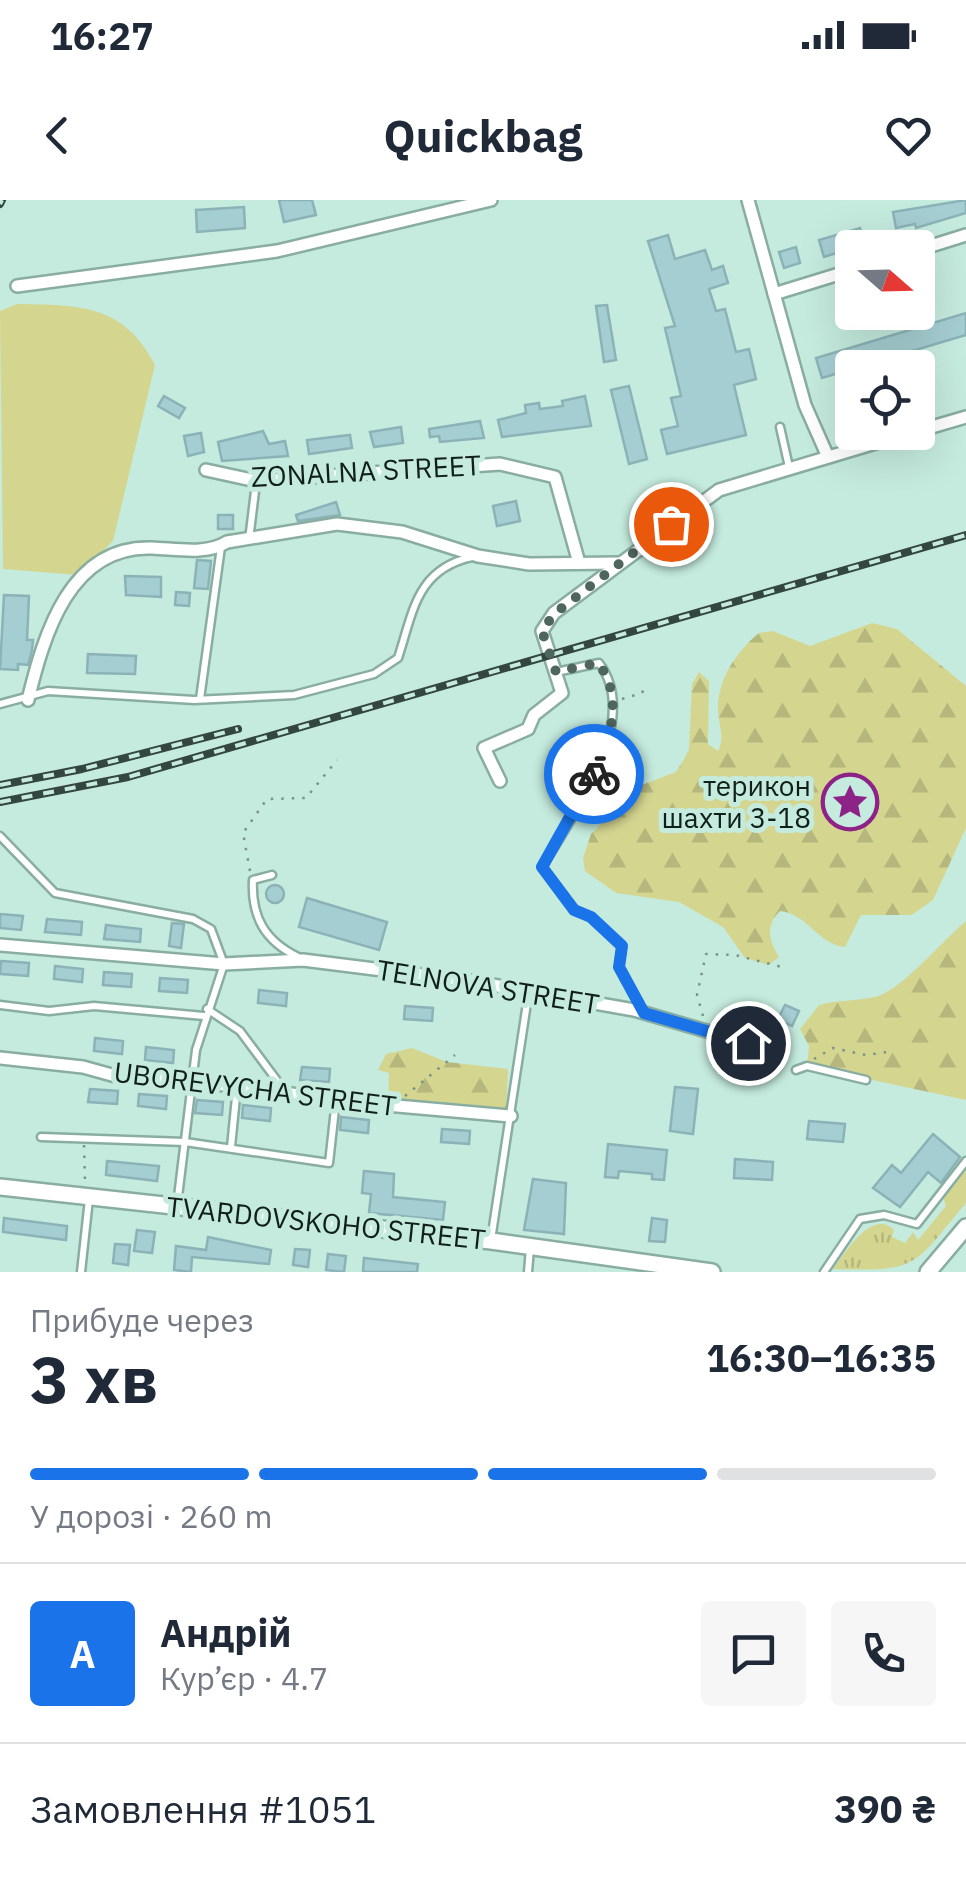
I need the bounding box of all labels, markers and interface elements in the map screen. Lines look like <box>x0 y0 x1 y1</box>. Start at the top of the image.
text: 16:27 <box>50 11 154 60</box>
text: Quickbag <box>384 106 582 164</box>
icon: back <box>30 108 85 163</box>
icon: heart <box>881 108 936 163</box>
north arrow <box>835 230 935 330</box>
map controls <box>835 230 935 450</box>
button: locate <box>835 350 935 450</box>
street label: ZONALNA STREET <box>250 446 482 495</box>
pin <box>629 482 714 567</box>
icon: bag <box>644 497 699 552</box>
courier <box>544 724 644 824</box>
icon: bike <box>567 747 622 802</box>
place label: терикон шахти 3-18 <box>662 767 811 836</box>
place icon: терикон шахти 3-18 <box>820 772 880 832</box>
street label: TELNOVA STREET <box>374 951 602 1022</box>
pin <box>706 1001 791 1086</box>
icon: home <box>721 1016 776 1071</box>
street label: UBOREVYCHA STREET <box>112 1053 398 1124</box>
street label: TVARDOVSKOHO STREET <box>165 1187 488 1258</box>
text: Прибуде через <box>30 1299 254 1341</box>
text: 16:30–16:35 <box>706 1333 936 1382</box>
text: 3 хв <box>30 1336 158 1421</box>
text: У дорозі · 260 m <box>30 1495 273 1537</box>
button: chat <box>701 1601 806 1706</box>
button: phone <box>831 1601 936 1706</box>
text: Андрій <box>160 1608 292 1657</box>
text: А <box>69 1629 96 1678</box>
text: Кур’єр · 4.7 <box>160 1657 328 1699</box>
text: Замовлення #1051 <box>30 1784 376 1833</box>
text: 390 ₴ <box>834 1784 936 1833</box>

